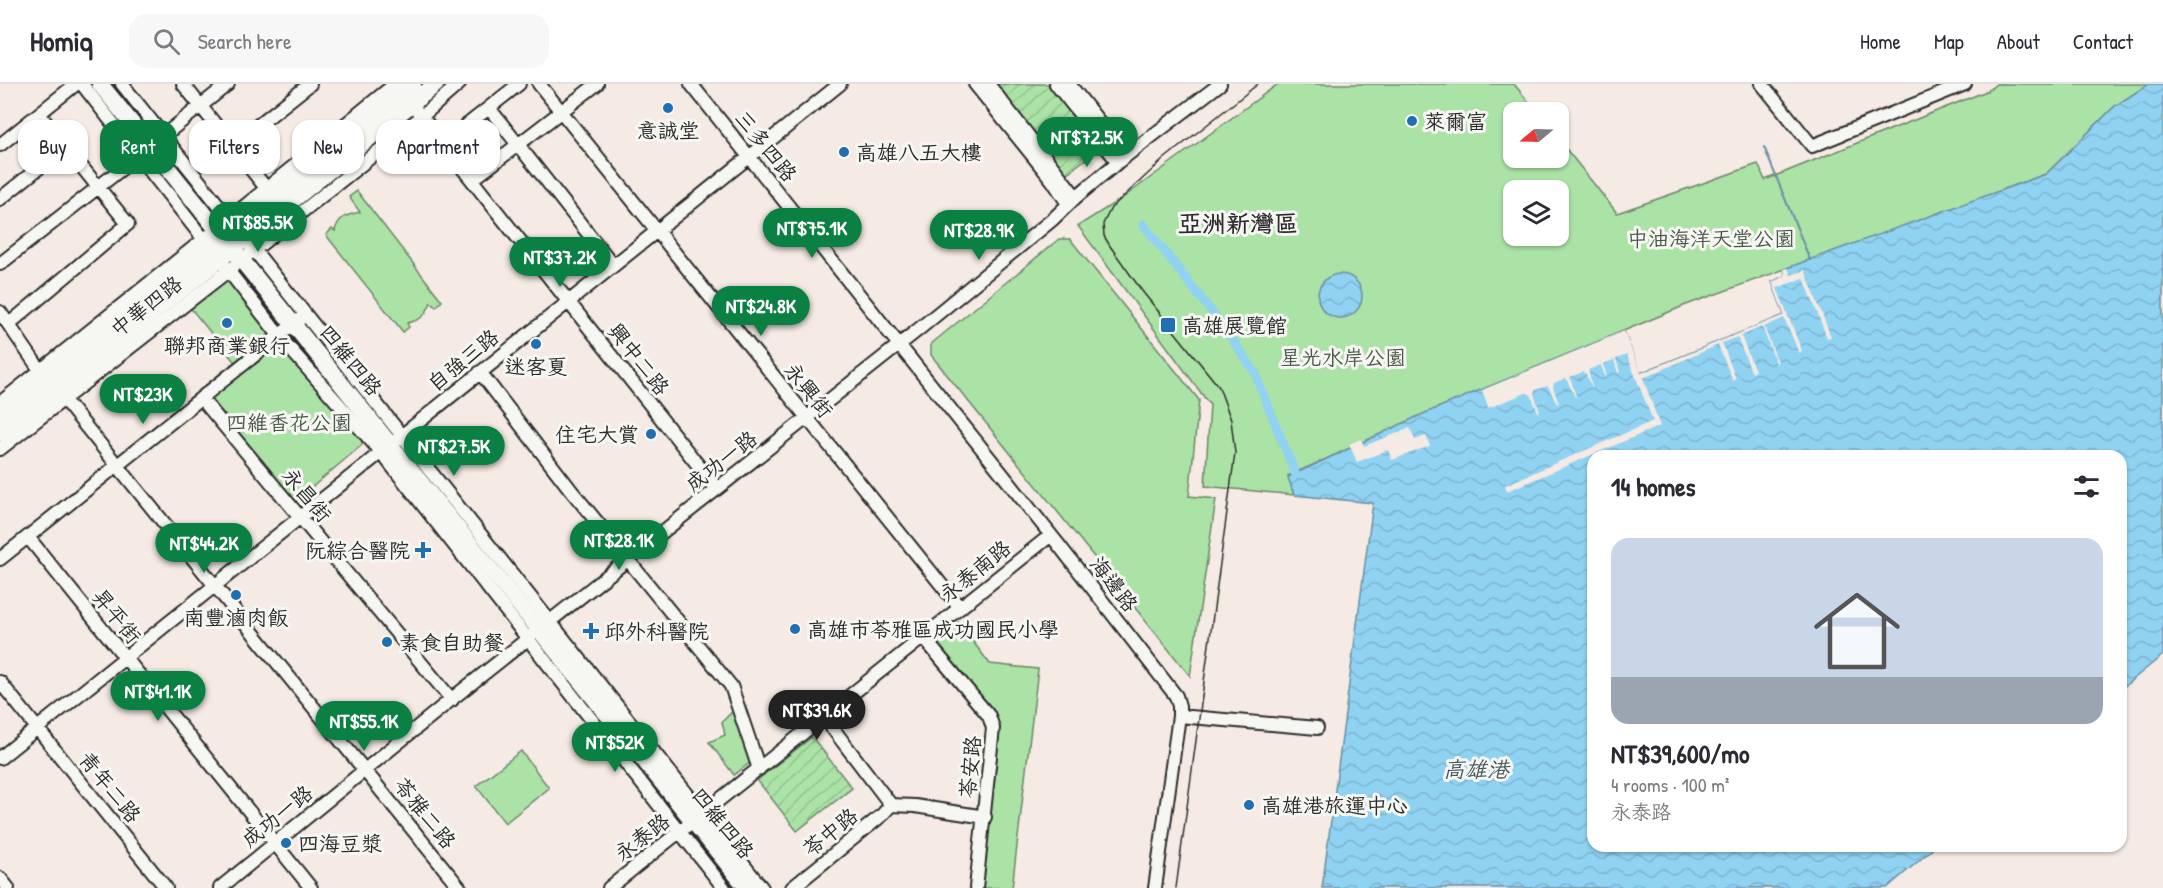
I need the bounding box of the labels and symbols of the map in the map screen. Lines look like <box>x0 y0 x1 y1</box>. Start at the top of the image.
marker: 意誠堂 <box>661 101 675 115</box>
north arrow <box>1503 102 1569 168</box>
street label: 三多四路 <box>728 104 804 188</box>
place label: 萊爾富 <box>1424 107 1487 136</box>
marker: 萊爾富 <box>1405 114 1419 128</box>
place label: 意誠堂 <box>637 116 700 145</box>
pin: NT$72.5K <box>1025 117 1149 168</box>
place label: 高雄八五大樓 <box>856 138 982 167</box>
marker: 高雄八五大樓 <box>837 145 851 159</box>
pin: NT$85.5K <box>196 202 320 253</box>
district label: 亞洲新灣區 <box>1178 207 1298 239</box>
pin: NT$75.1K <box>750 208 874 259</box>
pin: NT$28.9K <box>917 210 1041 261</box>
park label: 中油海洋天堂公園 <box>1627 224 1795 253</box>
pin: NT$37.2K <box>498 237 622 288</box>
street label: 中華四路 <box>104 269 188 343</box>
pin: NT$24.8K <box>699 286 823 337</box>
place label: 高雄展覽館 <box>1182 311 1287 340</box>
marker: 聯邦商業銀行 <box>220 316 234 330</box>
marker: 高雄展覽館 <box>1159 316 1177 334</box>
street label: 興中二路 <box>602 317 676 401</box>
street label: 四維四路 <box>313 318 389 402</box>
street label: 自強三路 <box>421 322 505 398</box>
place label: 聯邦商業銀行 <box>164 331 290 360</box>
marker: 迷客夏 <box>529 337 543 351</box>
park label: 星光水岸公園 <box>1280 343 1406 372</box>
place label: 迷客夏 <box>505 352 568 381</box>
street label: 永興街 <box>778 356 840 424</box>
pin: NT$23K <box>94 374 192 425</box>
park label: 四維香花公園 <box>226 408 352 437</box>
place label: 住宅大賞 <box>555 420 639 449</box>
street label: 成功一路 <box>679 424 763 498</box>
pin: NT$27.5K <box>392 426 516 477</box>
marker: 住宅大賞 <box>644 427 658 441</box>
street label: 永昌街 <box>276 462 338 528</box>
pin: NT$28.1K <box>557 520 681 571</box>
pin: NT$44.2K <box>142 523 266 574</box>
street label: 永泰南路 <box>933 533 1017 609</box>
place label: 阮綜合醫院 <box>305 536 410 565</box>
marker: 阮綜合醫院 <box>414 541 432 559</box>
street label: 海邊路 <box>1083 550 1145 618</box>
street label: 昇平街 <box>86 582 148 650</box>
marker: 南豐滷肉飯 <box>229 588 243 602</box>
place label: 南豐滷肉飯 <box>184 603 289 632</box>
place label: 高雄市苓雅區成功國民小學 <box>807 615 1059 644</box>
place label: 邱外科醫院 <box>604 617 709 646</box>
marker: 邱外科醫院 <box>582 622 600 640</box>
marker: 高雄市苓雅區成功國民小學 <box>788 622 802 636</box>
place label: 素食自助餐 <box>399 628 504 657</box>
marker: 素食自助餐 <box>380 635 394 649</box>
pin: NT$41.1K <box>96 671 220 722</box>
pin: NT$39.6K <box>755 690 879 741</box>
pin: NT$55.1K <box>302 701 426 752</box>
pin: NT$52K <box>566 722 664 773</box>
street label: 苓安路 <box>953 734 987 800</box>
street label: 青年二路 <box>72 745 148 829</box>
water label: 高雄港 <box>1443 754 1511 784</box>
street label: 苓雅二路 <box>387 771 463 855</box>
street label: 成功一路 <box>235 778 319 854</box>
street label: 四維四路 <box>685 781 761 865</box>
place label: 高雄港旅運中心 <box>1261 791 1408 820</box>
marker: 高雄港旅運中心 <box>1242 798 1256 812</box>
street label: 苓中路 <box>796 801 864 863</box>
street label: 永泰路 <box>608 806 676 868</box>
place label: 四海豆漿 <box>298 829 382 858</box>
marker: 四海豆漿 <box>279 836 293 850</box>

